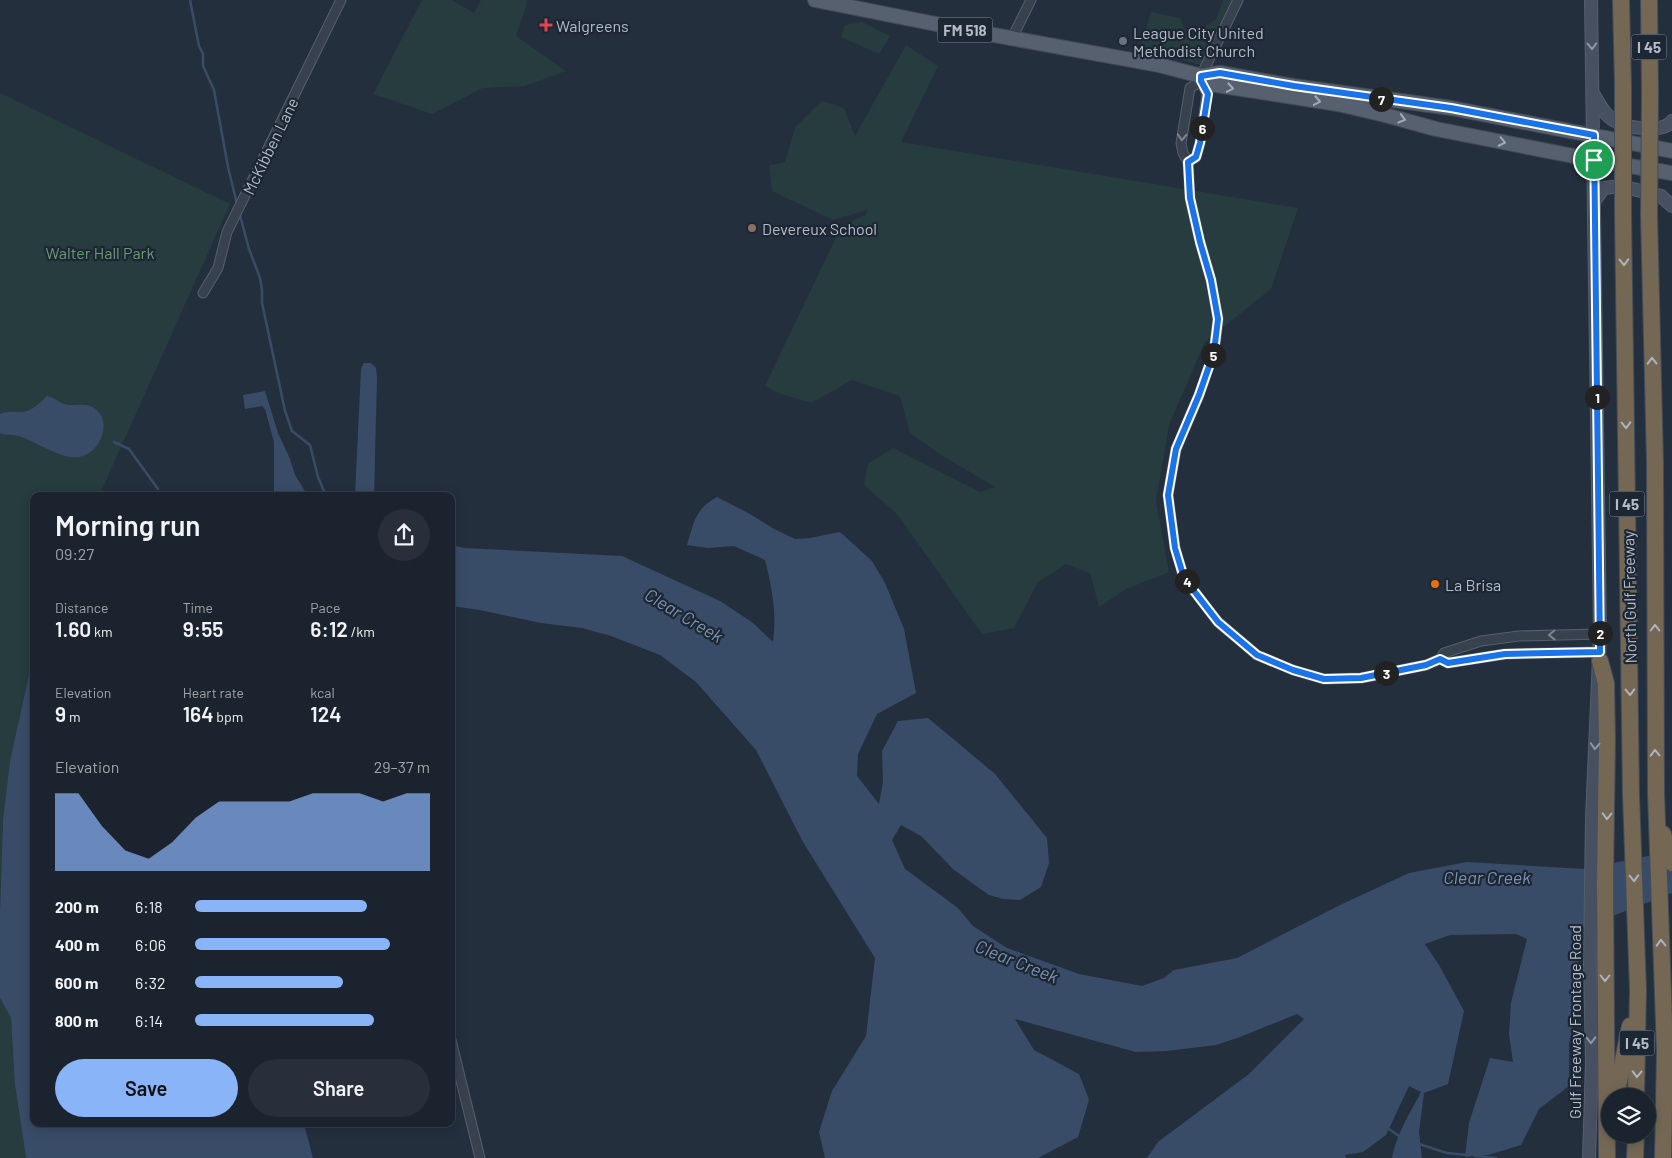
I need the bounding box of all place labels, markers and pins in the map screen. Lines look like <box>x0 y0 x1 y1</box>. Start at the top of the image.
place label: Walgreens <box>556 16 629 35</box>
marker: Walgreens <box>540 19 552 31</box>
place label: League City United Methodist Church <box>1133 23 1264 60</box>
marker: League City United Methodist Church <box>1117 35 1129 47</box>
pin: 7 <box>1368 86 1394 112</box>
pin: 6 <box>1190 116 1214 140</box>
pin <box>1573 139 1615 181</box>
place label: Devereux School <box>762 219 877 238</box>
marker: Devereux School <box>746 222 758 234</box>
pin: 5 <box>1200 342 1226 368</box>
pin: 1 <box>1584 384 1610 410</box>
pin: 4 <box>1174 568 1200 594</box>
place label: La Brisa <box>1445 575 1501 594</box>
marker: La Brisa <box>1429 578 1441 590</box>
pin: 2 <box>1588 620 1612 646</box>
pin: 3 <box>1374 660 1398 686</box>

